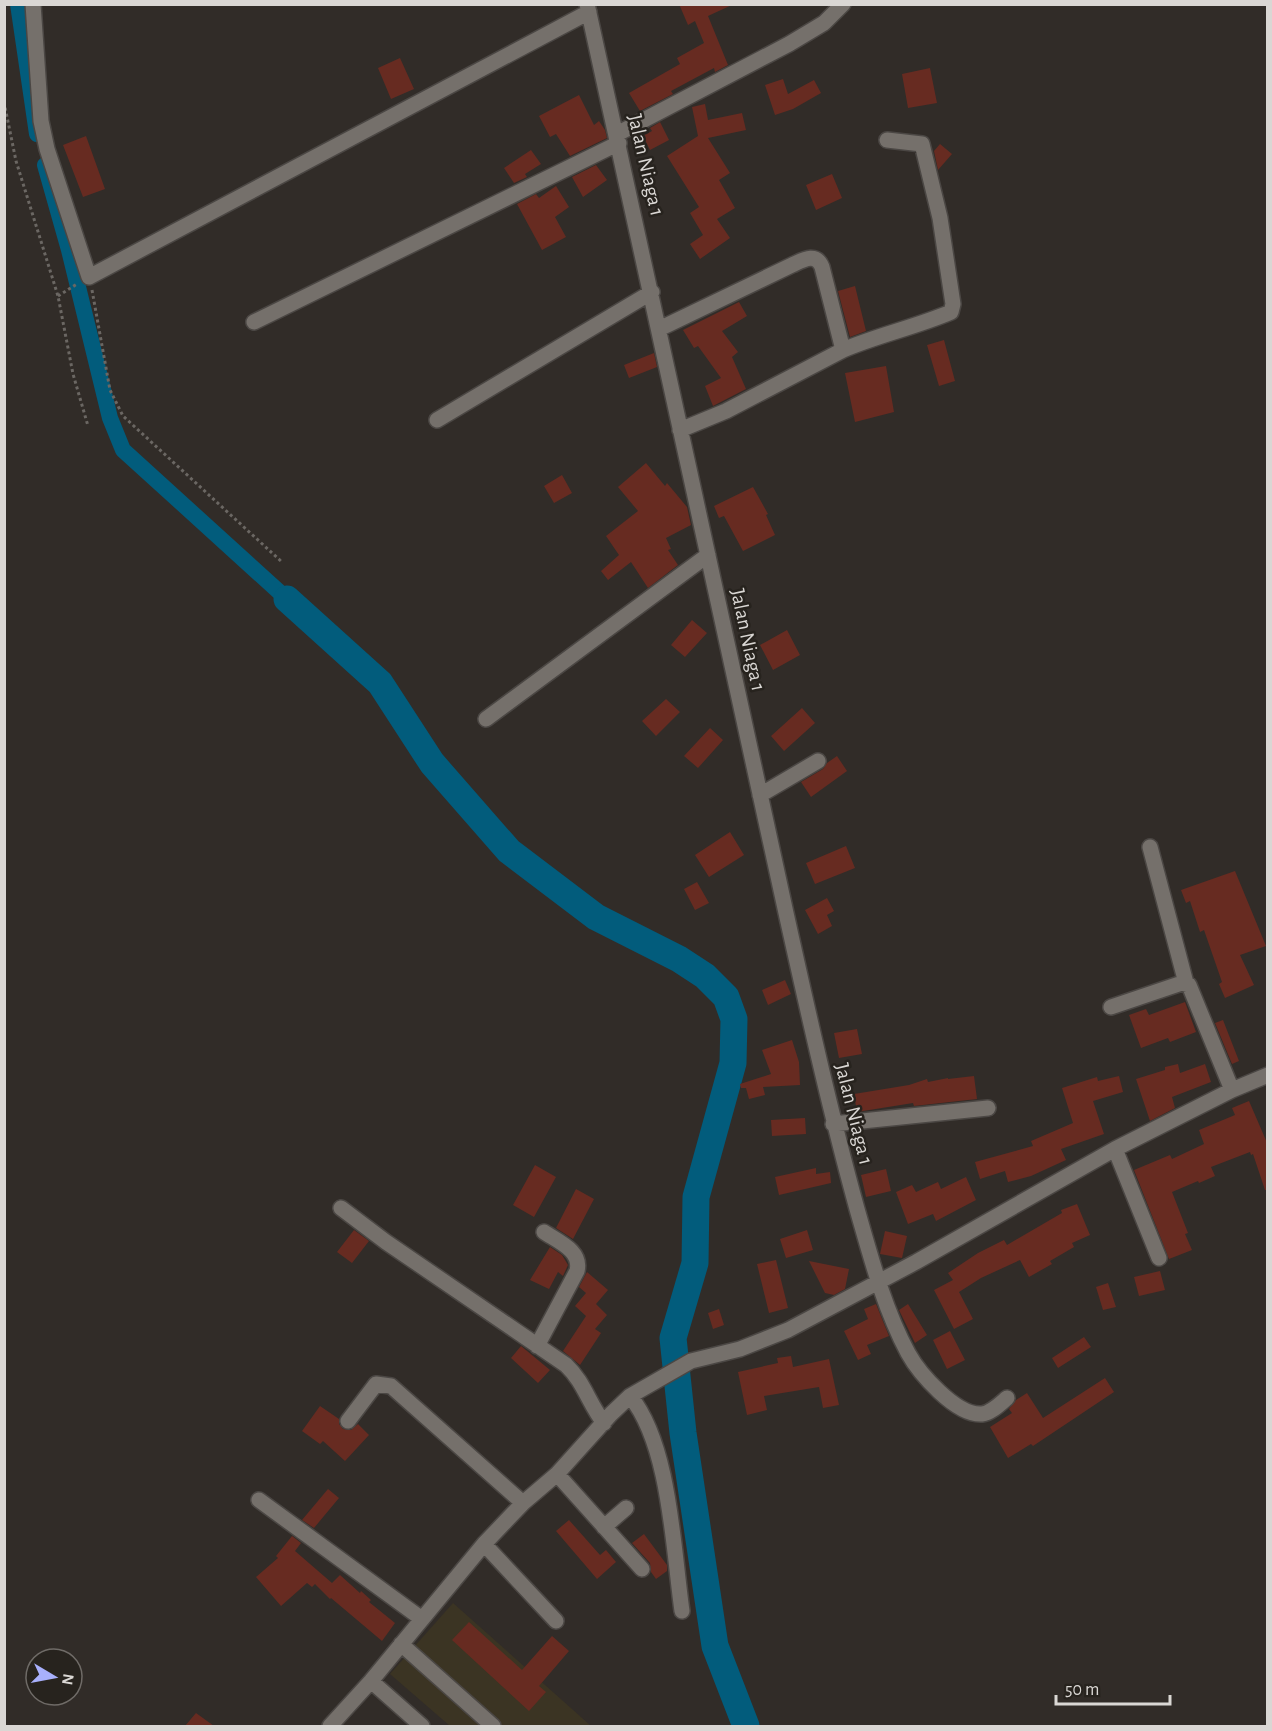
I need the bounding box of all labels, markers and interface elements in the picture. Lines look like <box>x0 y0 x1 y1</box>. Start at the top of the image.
street label: Jalan Niaga 1 <box>624 112 668 218</box>
street label: Jalan Niaga 1 <box>727 587 769 693</box>
street label: Jalan Niaga 1 <box>831 1061 877 1167</box>
north arrow <box>24 1647 84 1707</box>
scale bar <box>1056 1668 1170 1706</box>
text: N <box>59 1673 77 1686</box>
text: 50 m <box>1065 1681 1099 1699</box>

